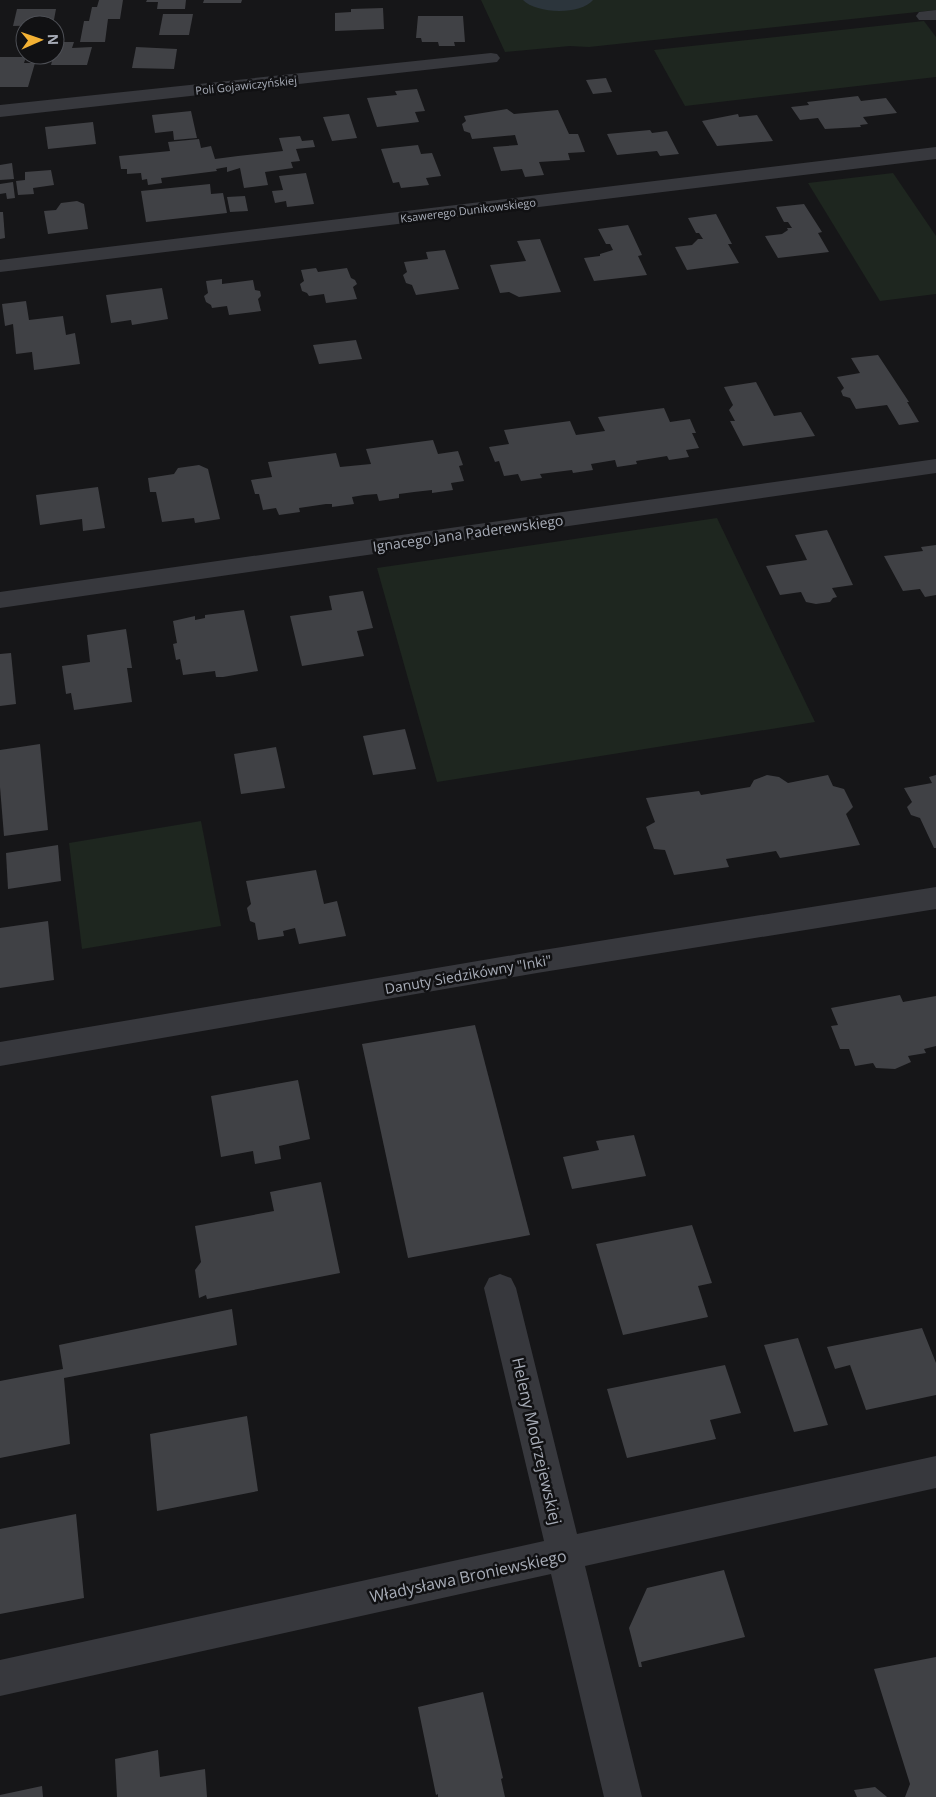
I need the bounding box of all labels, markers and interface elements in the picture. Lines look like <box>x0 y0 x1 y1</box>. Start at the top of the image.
north arrow <box>15 15 65 65</box>
text: N <box>44 34 63 46</box>
street label: Poli Gojawiczyńskiej <box>195 72 297 98</box>
street label: Ksawerego Dunikowskiego <box>399 194 537 226</box>
street label: Ignacego Jana Paderewskiego <box>372 510 564 556</box>
street label: Danuty Siedzikówny "Inki" <box>383 950 553 998</box>
street label: Heleny Modrzejewskiej <box>507 1355 567 1527</box>
street label: Władysława Broniewskiego <box>368 1544 568 1608</box>

